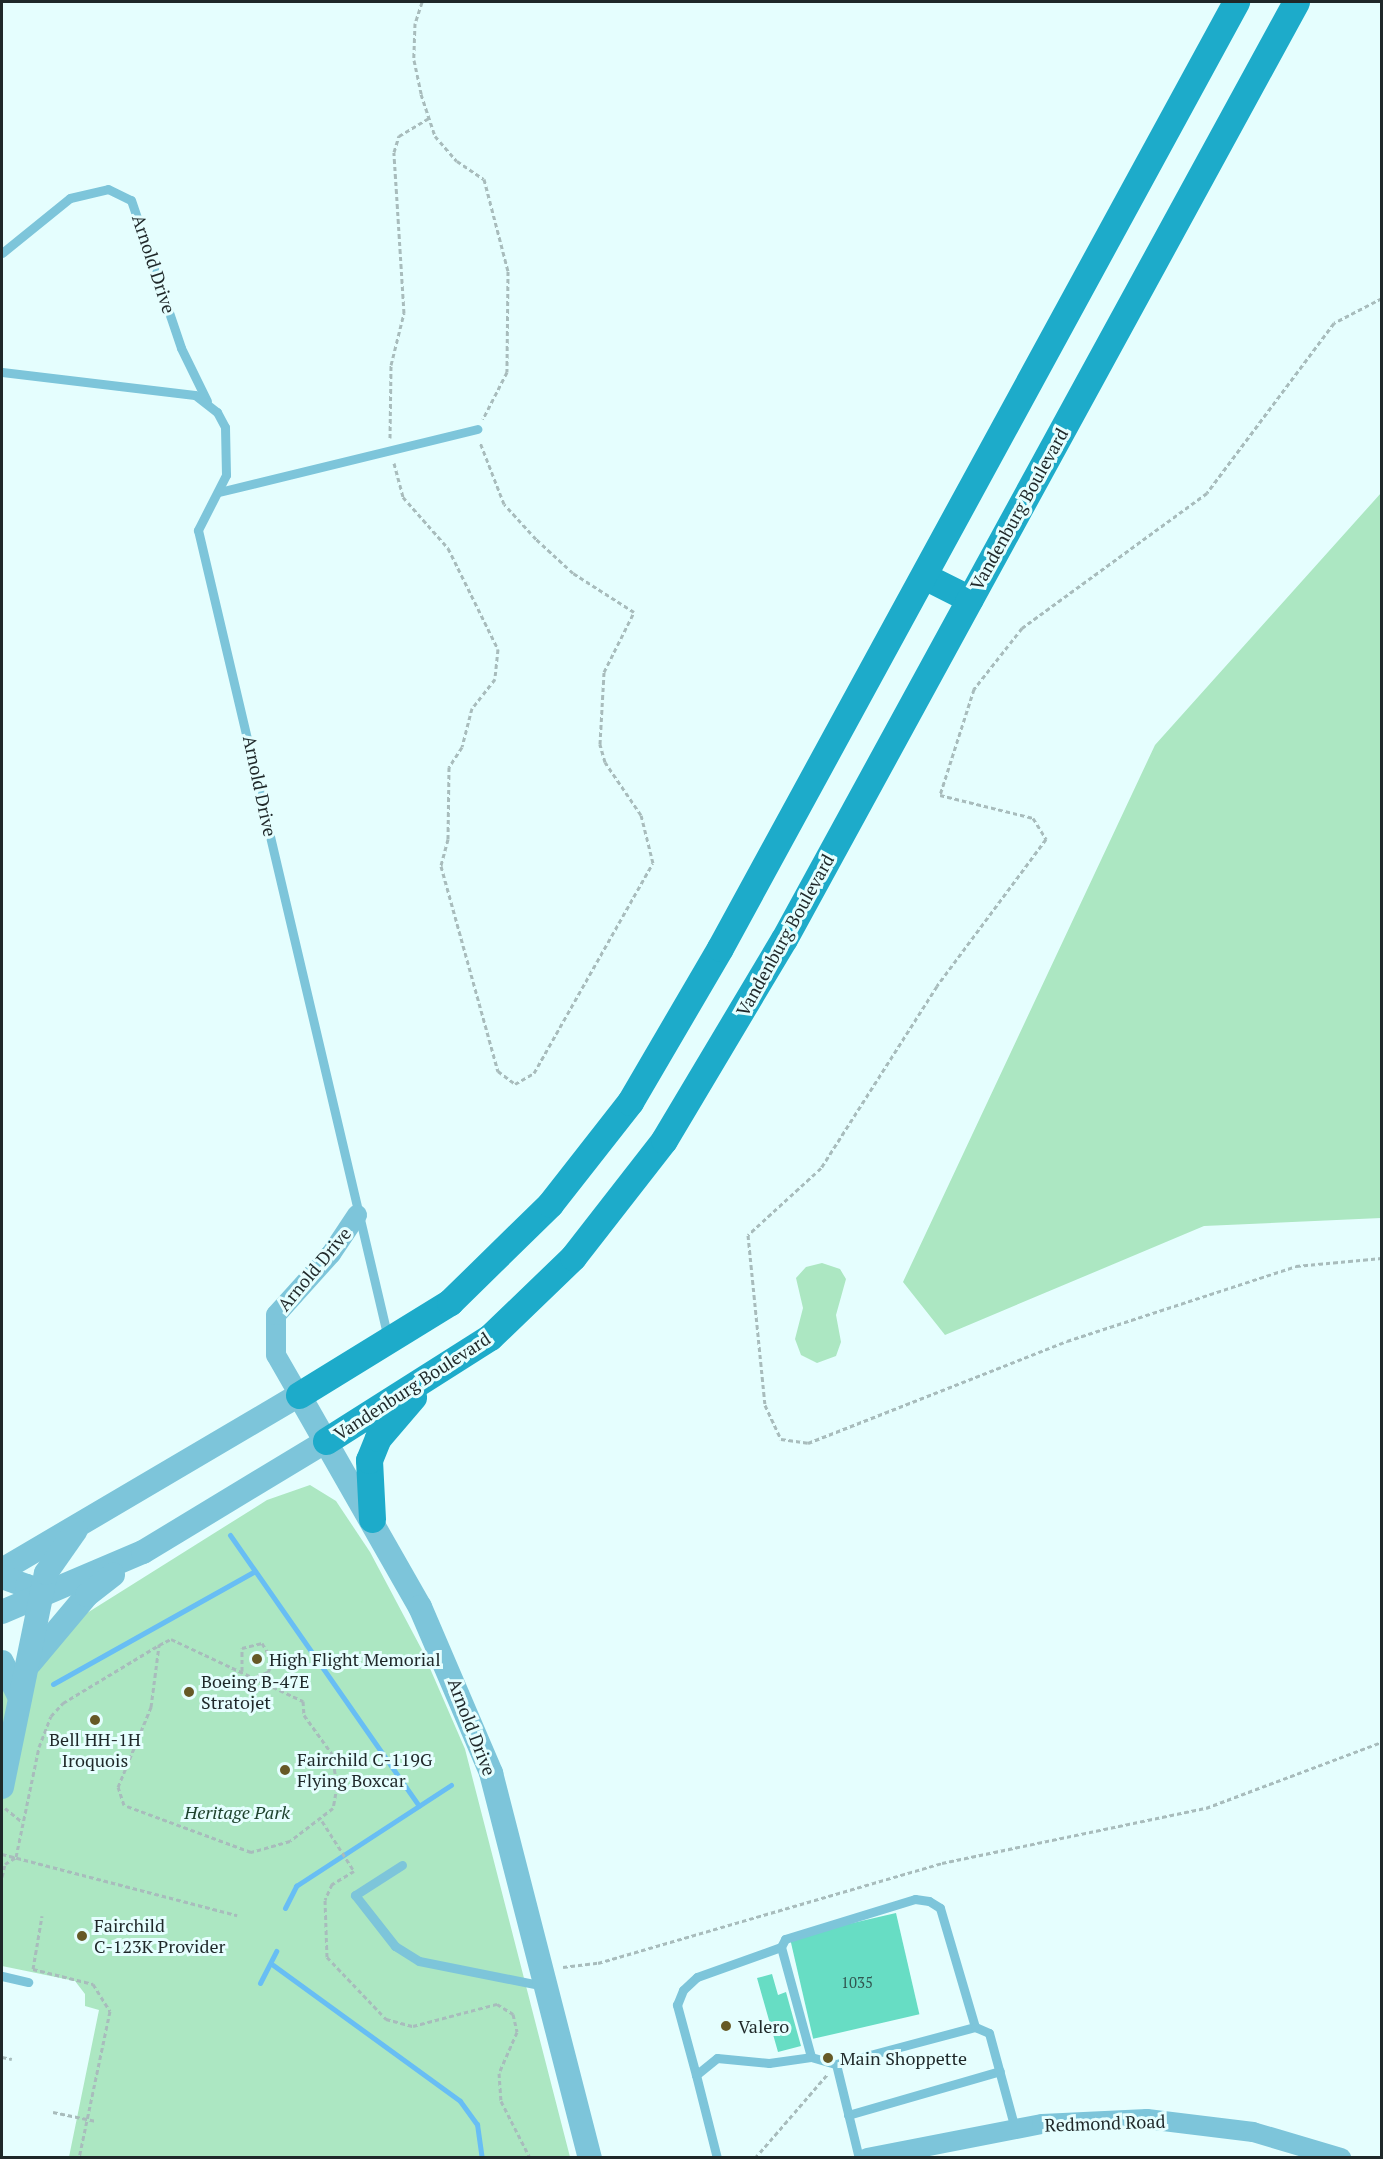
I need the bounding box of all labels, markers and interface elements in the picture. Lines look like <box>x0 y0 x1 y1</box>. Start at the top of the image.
street label: Arnold Drive <box>128 212 180 316</box>
street label: Vandenburg Boulevard <box>965 424 1073 594</box>
street label: Arnold Drive <box>239 734 281 838</box>
street label: Vandenburg Boulevard <box>731 850 839 1020</box>
street label: Arnold Drive <box>273 1223 355 1315</box>
street label: Vandenburg Boulevard <box>330 1327 494 1445</box>
place label: High Flight Memorial <box>269 1648 441 1670</box>
marker: High Flight Memorial <box>250 1652 264 1666</box>
place label: Boeing B-47E Stratojet <box>201 1671 309 1714</box>
street label: Arnold Drive <box>444 1675 500 1779</box>
marker: Boeing B-47E Stratojet <box>182 1685 196 1699</box>
marker: Bell HH-1H Iroquois <box>88 1713 102 1727</box>
place label: Bell HH-1H Iroquois <box>49 1729 141 1772</box>
place label: Fairchild C-119G Flying Boxcar <box>297 1749 432 1792</box>
marker: Fairchild C-119G Flying Boxcar <box>278 1763 292 1777</box>
park label: Heritage Park <box>184 1801 290 1823</box>
place label: Fairchild C-123K Provider <box>94 1915 225 1958</box>
marker: Fairchild C-123K Provider <box>75 1929 89 1943</box>
house number: 1035 <box>841 1974 873 1992</box>
place label: Valero <box>738 2015 789 2037</box>
marker: Valero <box>719 2019 733 2033</box>
place label: Main Shoppette <box>840 2047 967 2069</box>
marker: Main Shoppette <box>821 2051 835 2065</box>
street label: Redmond Road <box>1044 2110 1166 2136</box>

